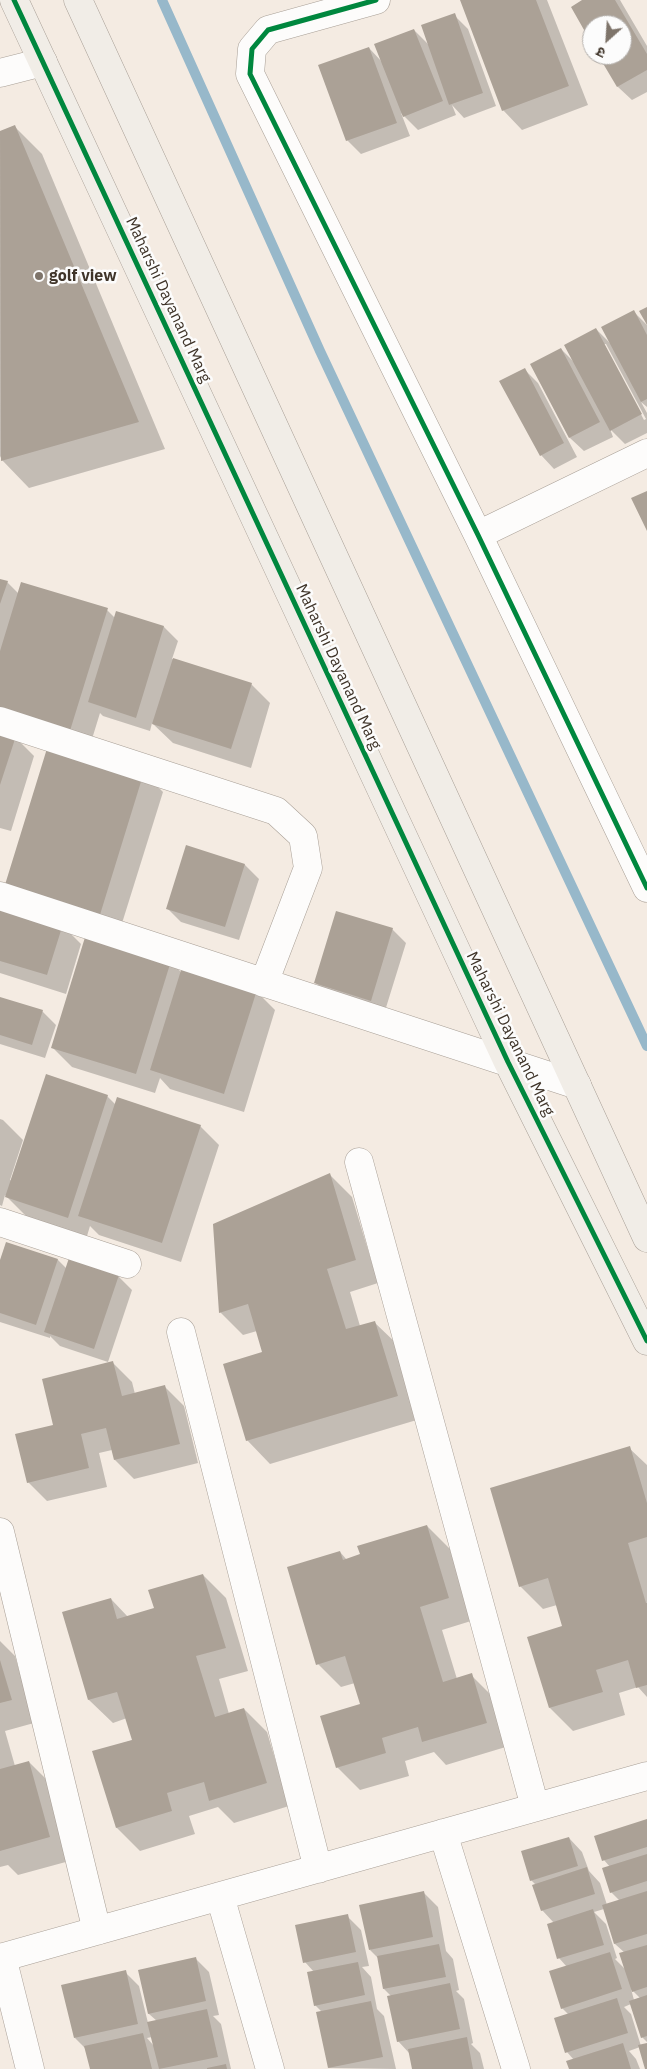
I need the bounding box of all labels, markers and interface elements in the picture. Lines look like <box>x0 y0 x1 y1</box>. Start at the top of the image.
north arrow <box>582 15 632 65</box>
text: उ <box>593 43 609 62</box>
street label: Maharshi Dayanand Marg <box>121 214 215 386</box>
place label: golf view <box>49 266 117 286</box>
marker: golf view <box>33 270 45 282</box>
street label: Maharshi Dayanand Marg <box>291 581 385 753</box>
street label: Maharshi Dayanand Marg <box>462 949 558 1119</box>

